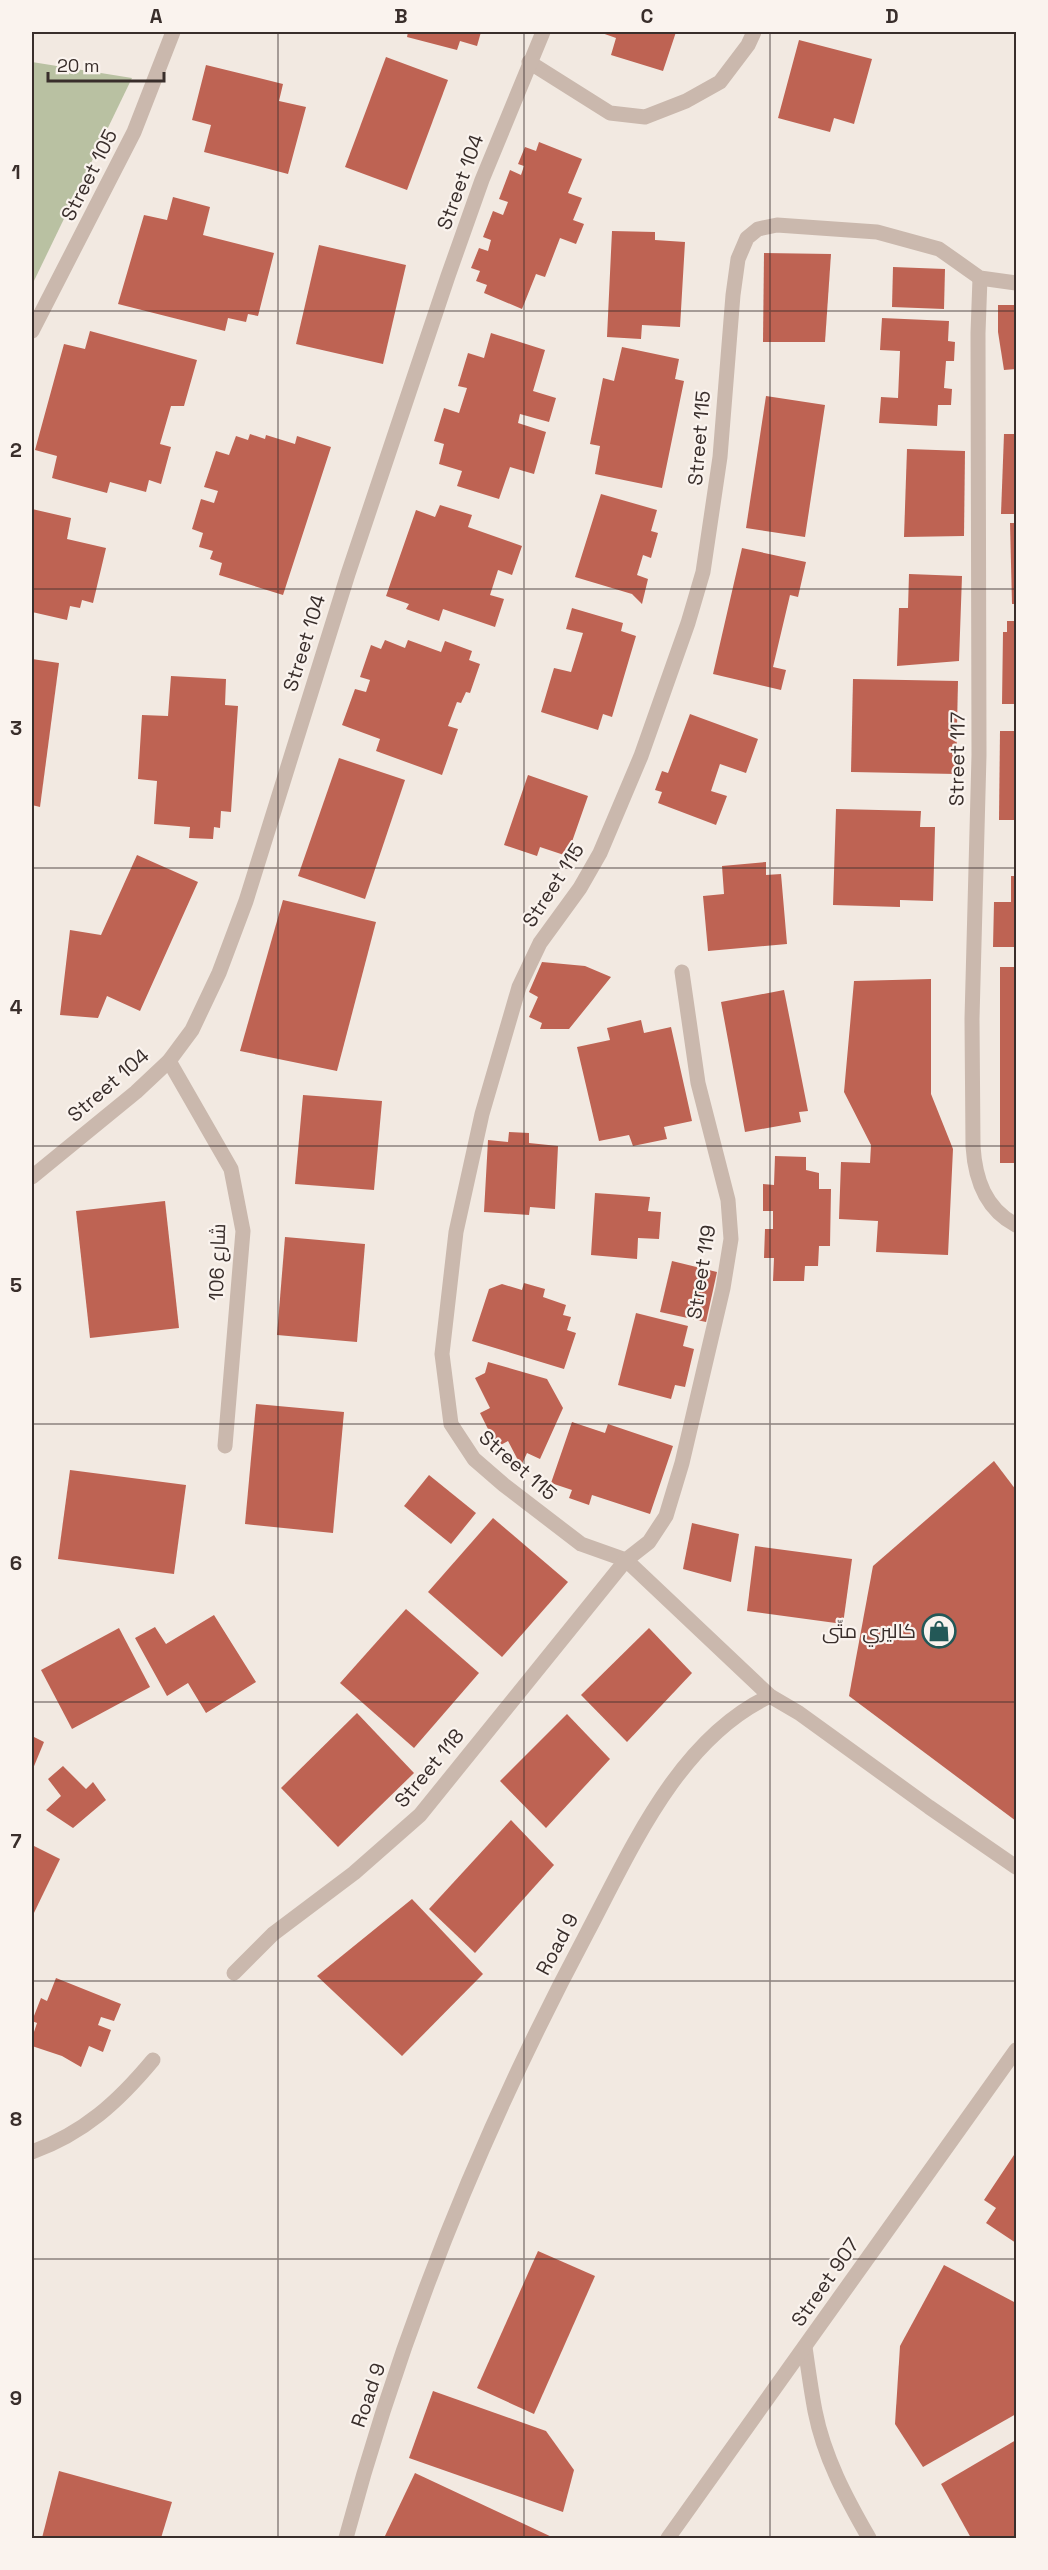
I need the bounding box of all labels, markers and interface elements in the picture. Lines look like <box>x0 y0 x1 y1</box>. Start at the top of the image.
text: A <box>150 3 163 29</box>
text: B <box>394 3 408 29</box>
text: C <box>641 3 654 29</box>
text: D <box>885 3 899 29</box>
scale bar <box>48 45 164 83</box>
text: 20 m <box>57 54 100 77</box>
street label: Street 105 <box>55 125 123 225</box>
street label: Street 104 <box>431 131 489 233</box>
text: 1 <box>11 159 21 185</box>
street label: Street 115 <box>682 390 716 486</box>
text: 2 <box>10 437 22 463</box>
street label: Street 104 <box>277 591 331 695</box>
street label: Street 117 <box>943 712 971 806</box>
text: 3 <box>10 715 22 741</box>
street label: Street 115 <box>516 838 590 932</box>
text: 4 <box>10 994 23 1020</box>
street label: Street 104 <box>62 1042 154 1128</box>
street label: شارع 106 <box>203 1223 232 1301</box>
street label: Street 119 <box>681 1223 721 1321</box>
text: 5 <box>10 1272 22 1298</box>
street label: Street 115 <box>474 1424 562 1506</box>
text: 6 <box>10 1550 22 1576</box>
shop icon: كاليري متّى <box>921 1613 957 1649</box>
place label: كاليري متّى <box>822 1618 916 1647</box>
street label: Street 118 <box>388 1723 470 1813</box>
text: 7 <box>10 1828 22 1854</box>
street label: Road 9 <box>530 1909 584 1979</box>
text: 8 <box>10 2106 22 2132</box>
street label: Street 907 <box>785 2233 865 2331</box>
street label: Road 9 <box>345 2359 391 2431</box>
text: 9 <box>10 2385 22 2411</box>

